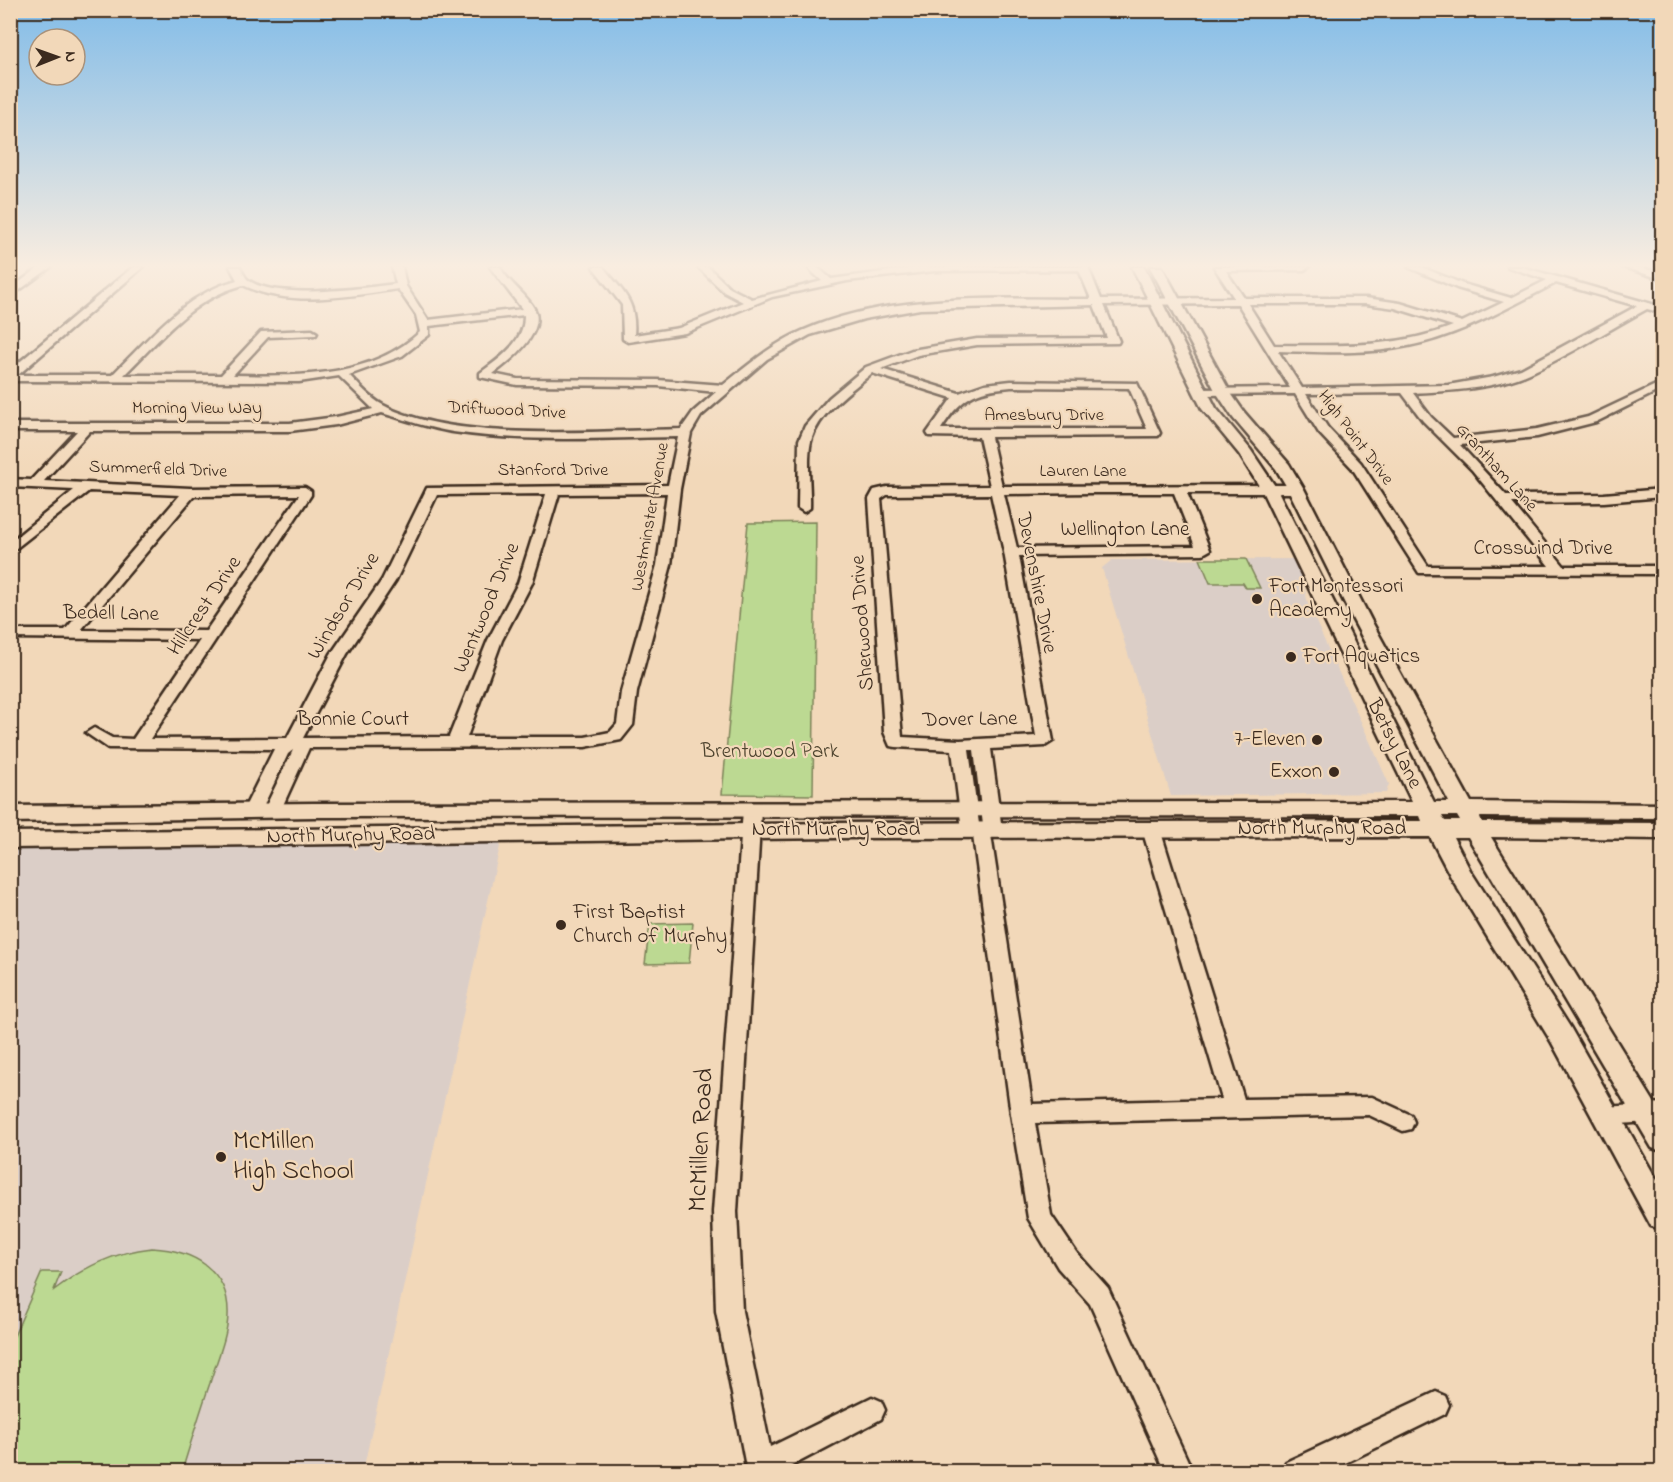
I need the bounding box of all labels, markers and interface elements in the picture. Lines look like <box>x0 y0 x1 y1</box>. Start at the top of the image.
north arrow <box>27 27 87 87</box>
text: N <box>58 51 82 63</box>
street label: High Point Drive <box>1310 385 1400 492</box>
street label: Driftwood Drive <box>446 395 568 427</box>
street label: Morning View Way <box>132 396 262 423</box>
street label: Amesbury Drive <box>984 403 1105 429</box>
street label: Grantham Lane <box>1449 418 1544 519</box>
street label: Westminster Avenue <box>625 440 677 593</box>
street label: Summerfield Drive <box>88 455 228 485</box>
street label: Stanford Drive <box>498 458 609 484</box>
street label: Lauren Lane <box>1040 459 1127 485</box>
street label: Devenshire Drive <box>1007 509 1064 657</box>
street label: Wellington Lane <box>1061 515 1190 547</box>
street label: Crosswind Drive <box>1473 534 1613 564</box>
street label: Wentwood Drive <box>446 537 528 678</box>
street label: Windsor Drive <box>300 546 388 665</box>
street label: Hillcrest Drive <box>160 549 250 662</box>
street label: Sherwood Drive <box>843 554 883 692</box>
place label: Fort Montessori Academy <box>1268 572 1404 628</box>
marker: Fort Montessori Academy <box>1250 592 1264 606</box>
street label: Bedell Lane <box>62 598 160 630</box>
place label: Fort Aquatics <box>1302 642 1420 672</box>
marker: Fort Aquatics <box>1284 650 1298 664</box>
street label: Betsy Lane <box>1356 693 1430 795</box>
street label: Dover Lane <box>921 704 1018 736</box>
street label: Bonnie Court <box>296 705 409 735</box>
place label: 7-Eleven <box>1234 725 1305 755</box>
marker: 7-Eleven <box>1310 733 1324 747</box>
park label: Brentwood Park <box>700 737 840 767</box>
place label: Exxon <box>1270 757 1322 787</box>
marker: Exxon <box>1327 765 1341 779</box>
street label: North Murphy Road <box>1238 814 1406 846</box>
street label: North Murphy Road <box>752 815 920 847</box>
street label: North Murphy Road <box>267 820 436 854</box>
place label: First Baptist Church of Murphy <box>572 898 727 954</box>
marker: First Baptist Church of Murphy <box>554 918 568 932</box>
street label: McMillen Road <box>679 1067 725 1213</box>
place label: McMillen High School <box>233 1123 354 1191</box>
marker: McMillen High School <box>214 1150 228 1164</box>

